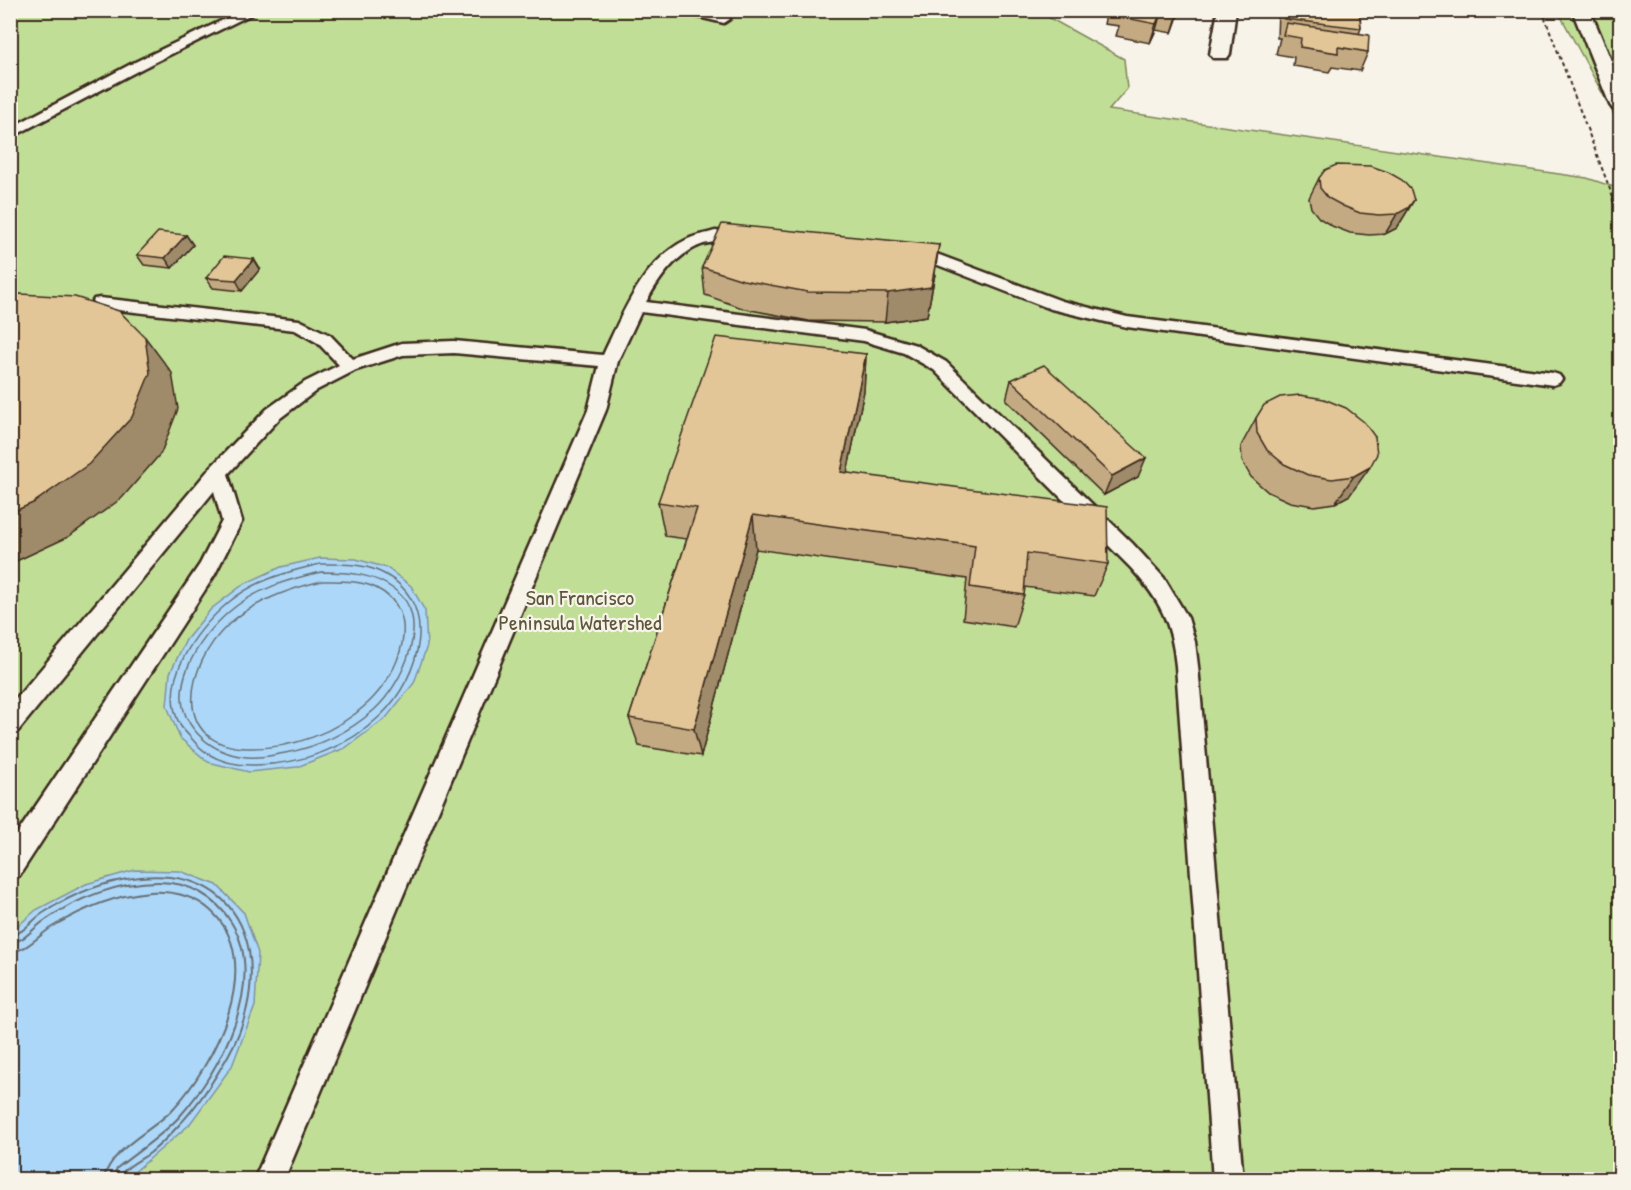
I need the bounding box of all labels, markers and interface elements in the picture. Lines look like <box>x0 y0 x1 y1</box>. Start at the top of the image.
park label: San Francisco Peninsula Watershed <box>499 582 662 637</box>

